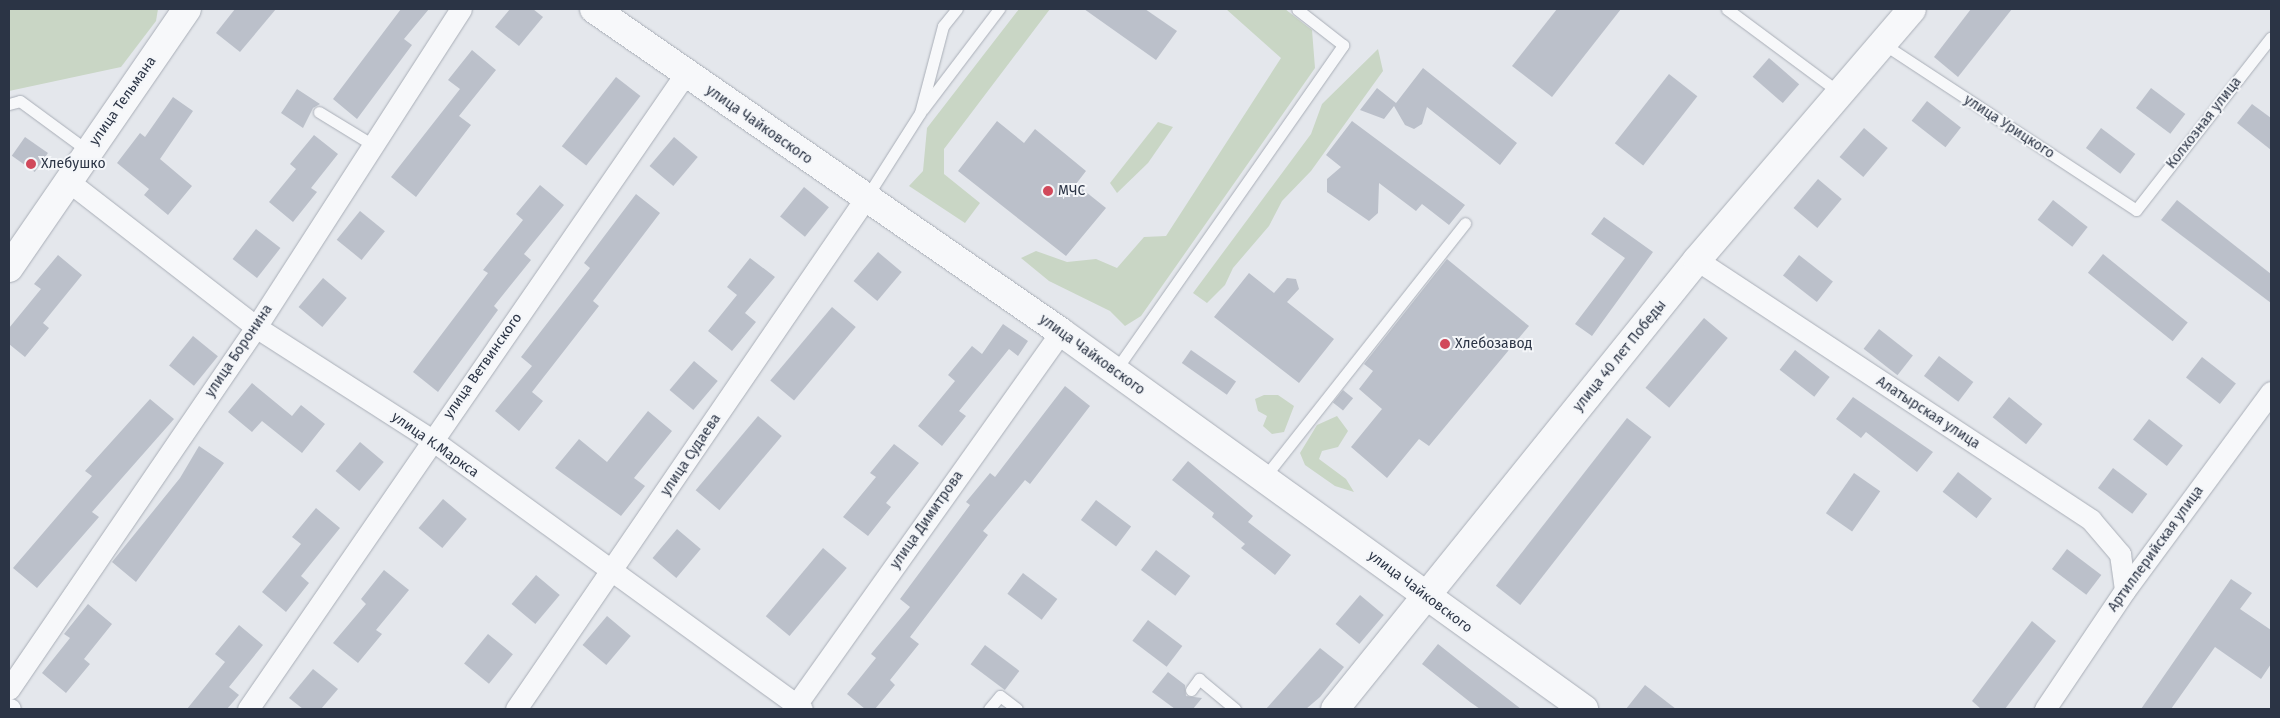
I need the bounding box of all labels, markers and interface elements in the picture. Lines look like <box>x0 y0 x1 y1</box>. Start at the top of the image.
street label: улица Тельмана <box>86 53 160 149</box>
street label: Колхозная улица <box>2163 74 2245 172</box>
street label: улица Чайковского <box>702 82 816 168</box>
street label: улица Урицкого <box>1961 92 2057 162</box>
place label: Хлебушко <box>41 156 106 172</box>
marker: Хлебушко <box>25 158 37 170</box>
place label: МЧС <box>1058 183 1085 199</box>
marker: МЧС <box>1042 185 1054 197</box>
street label: улица 40 лет Победы <box>1570 297 1670 415</box>
street label: улица Боронина <box>202 301 276 401</box>
street label: улица Ветвинского <box>440 310 526 422</box>
street label: улица Чайковского <box>1036 311 1148 399</box>
place label: Хлебозавод <box>1455 336 1532 352</box>
marker: Хлебозавод <box>1439 338 1451 350</box>
street label: Алатырская улица <box>1873 373 1983 453</box>
street label: улица К.Маркса <box>388 409 482 481</box>
street label: улица Судаева <box>657 411 725 499</box>
street label: улица Димитрова <box>887 468 967 572</box>
street label: Артиллерийская улица <box>2105 483 2207 615</box>
street label: улица Чайковского <box>1365 547 1475 637</box>

